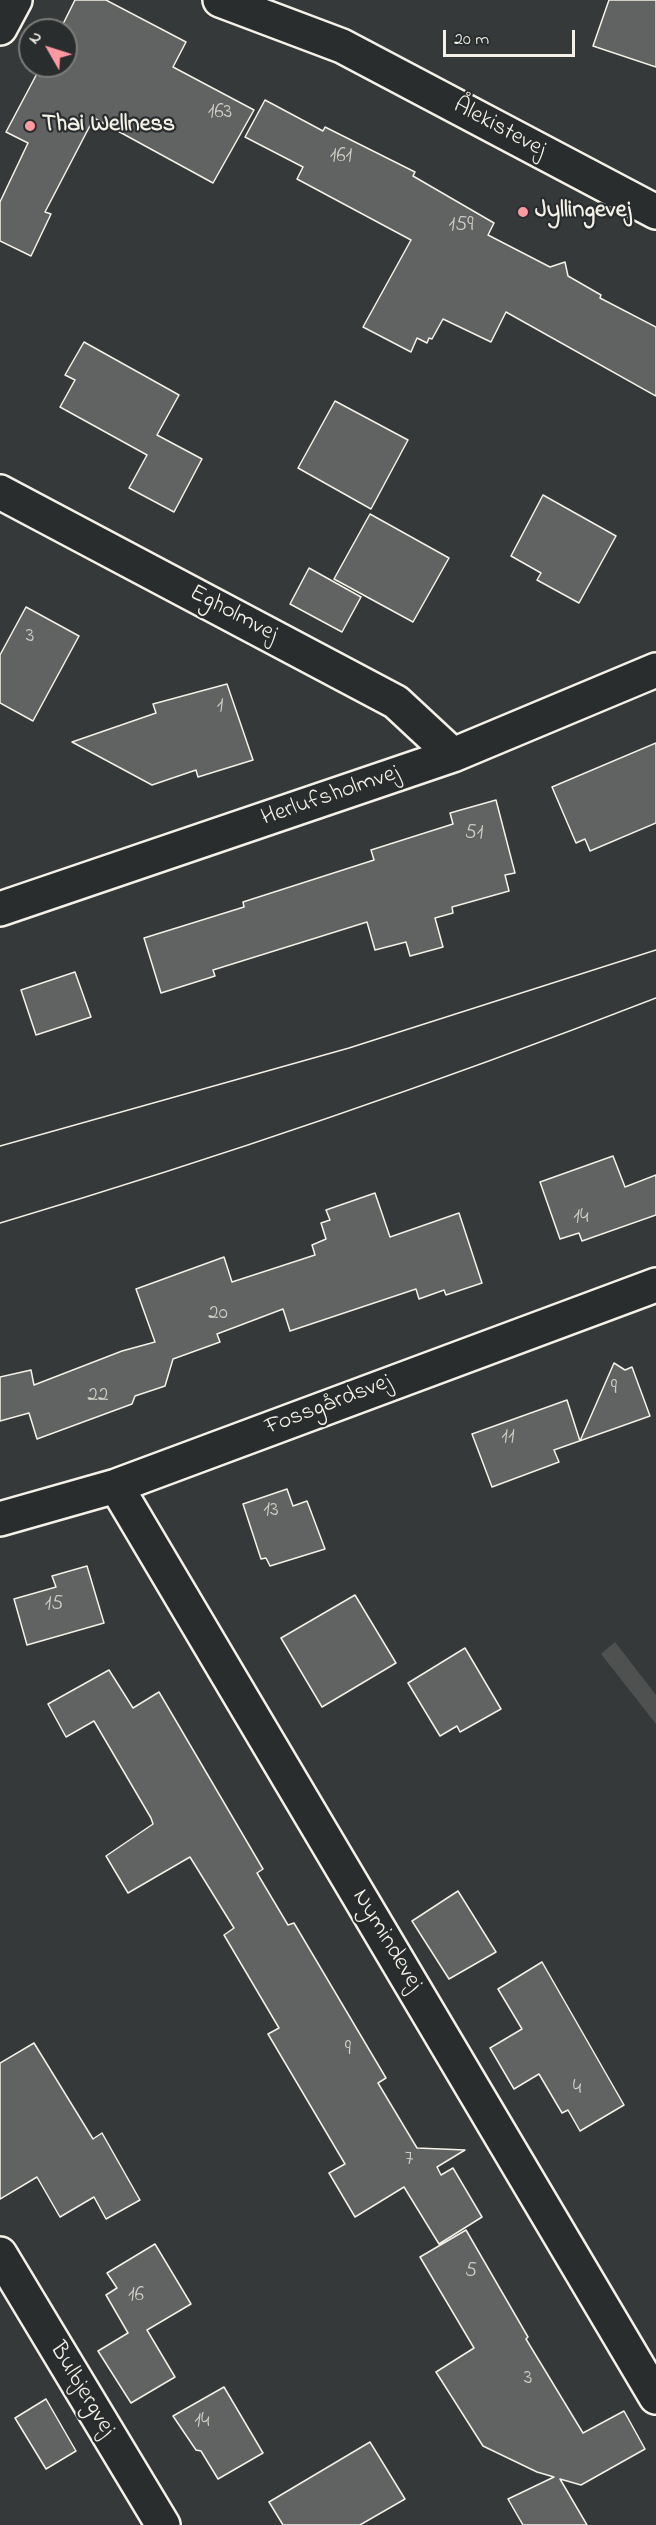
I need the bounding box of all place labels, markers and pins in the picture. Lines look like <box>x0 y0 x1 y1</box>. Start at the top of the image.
place label: Thai Wellness <box>42 112 175 140</box>
marker: Thai Wellness <box>23 119 37 133</box>
place label: Jyllingevej <box>535 198 631 226</box>
marker: Jyllingevej <box>516 205 530 219</box>

